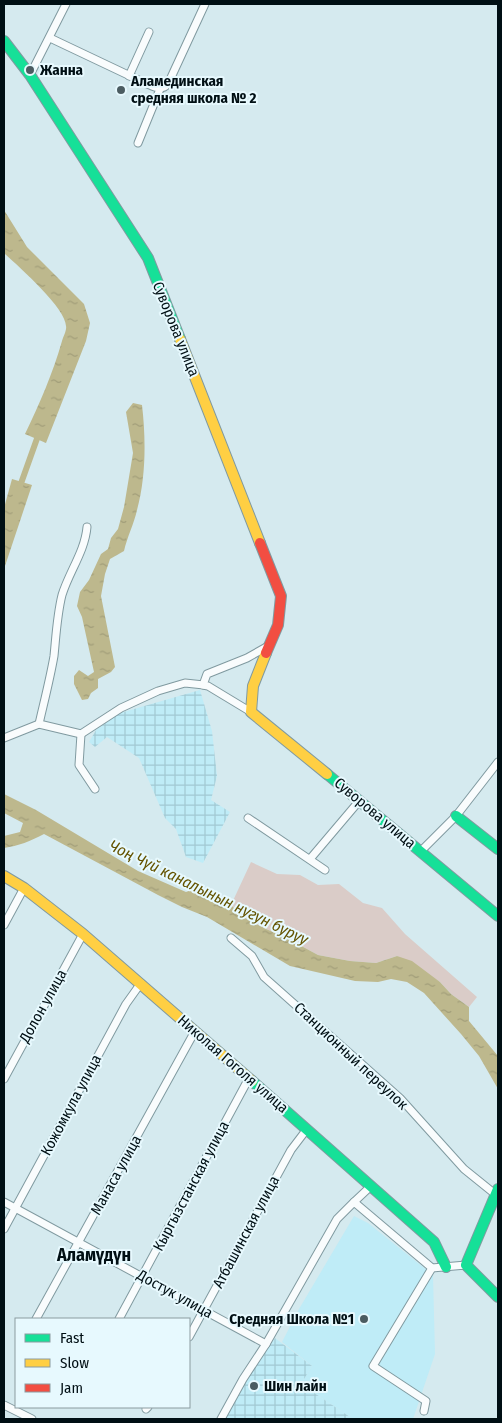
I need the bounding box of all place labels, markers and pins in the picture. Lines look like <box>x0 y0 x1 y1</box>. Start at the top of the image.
place label: Жанна <box>39 61 84 79</box>
marker: Жанна <box>24 64 36 76</box>
place label: Аламединская средняя школа № 2 <box>130 72 257 107</box>
marker: Аламединская средняя школа № 2 <box>115 84 127 96</box>
place label: Средняя Школа №1 <box>229 1310 354 1328</box>
marker: Средняя Школа №1 <box>358 1313 370 1325</box>
place label: Шин лайн <box>264 1377 327 1395</box>
marker: Шин лайн <box>248 1380 260 1392</box>

